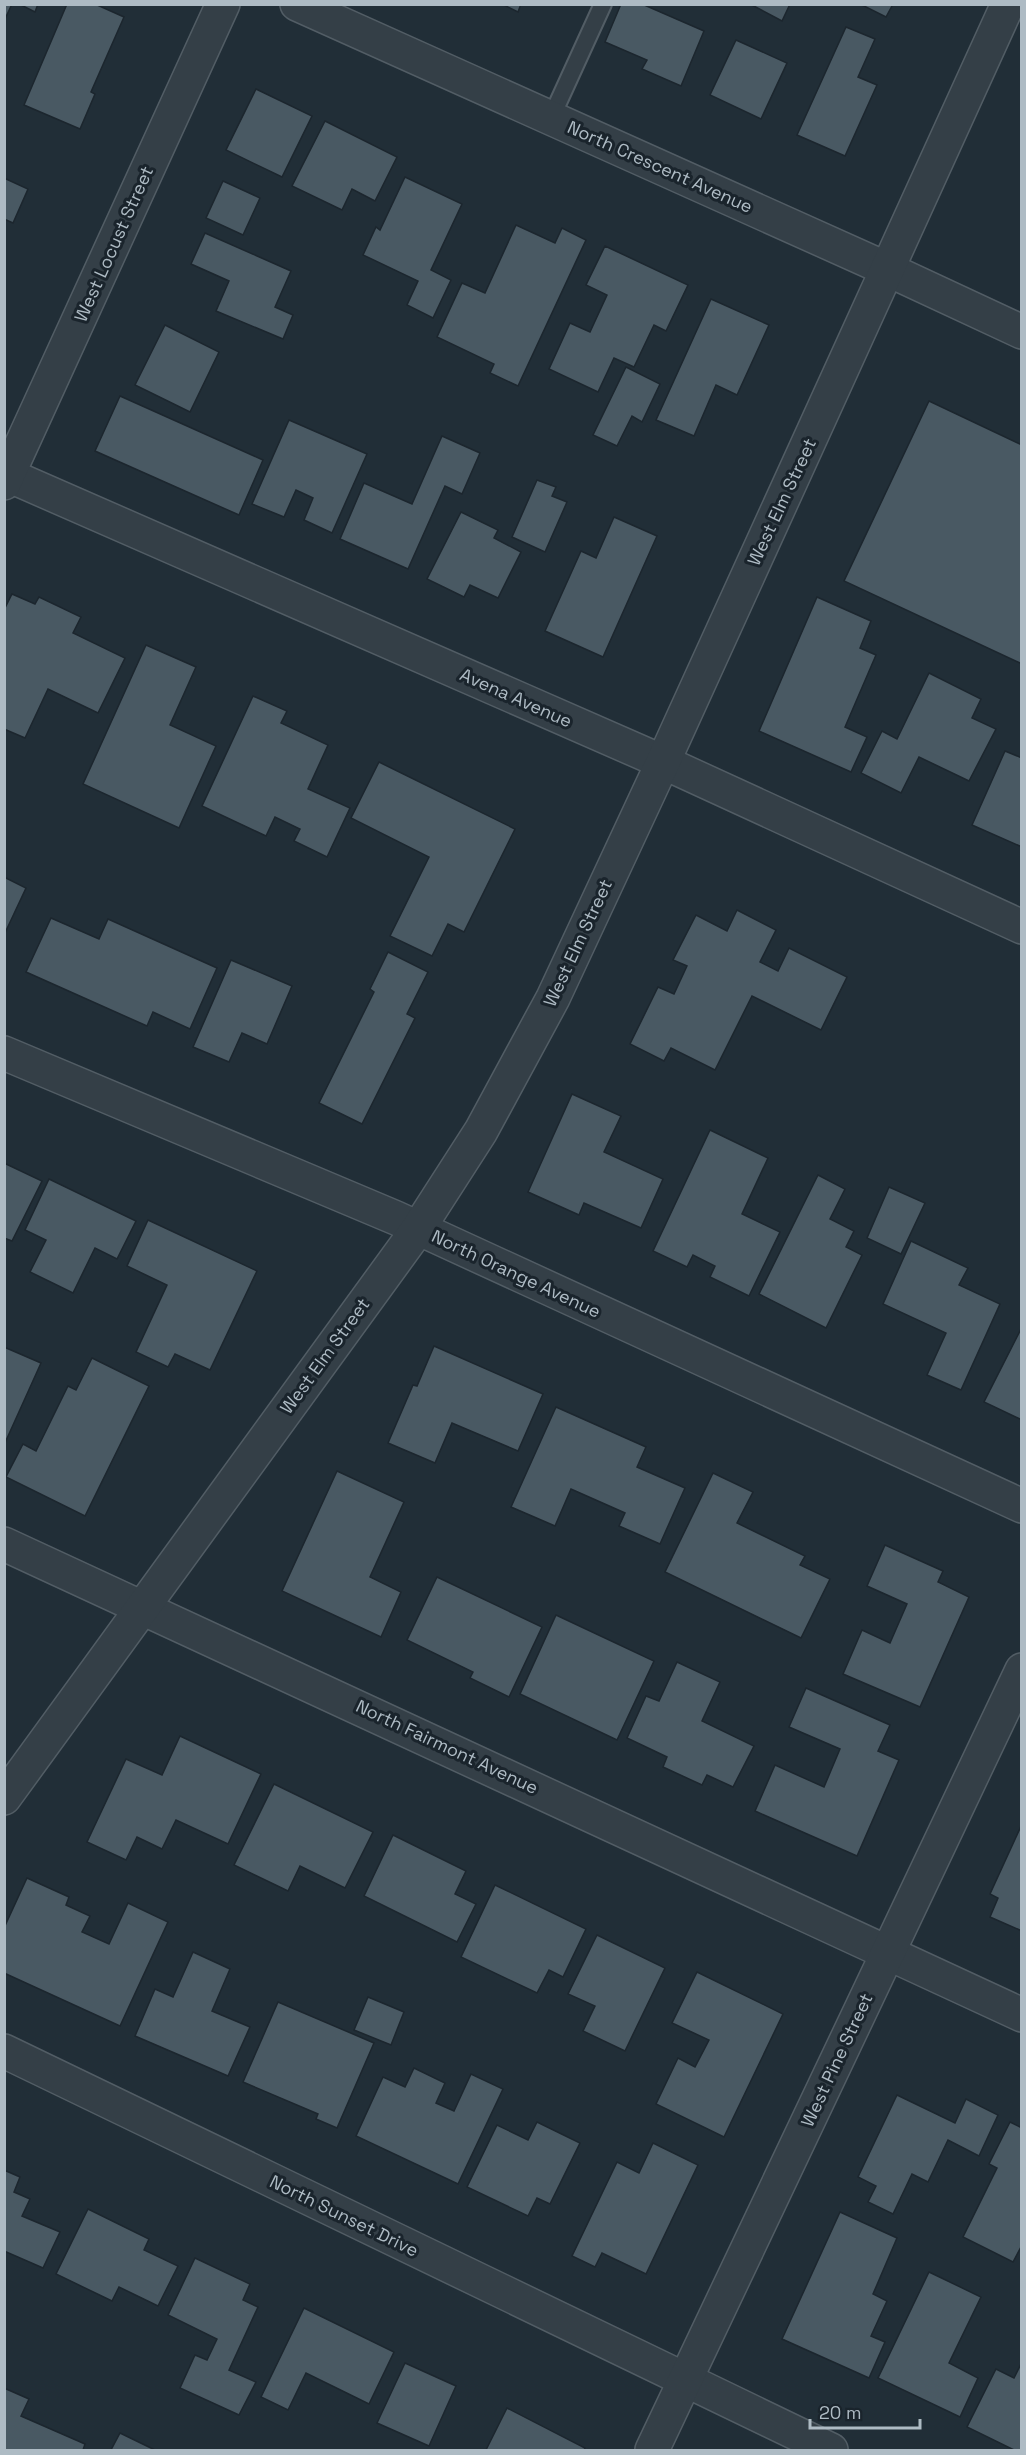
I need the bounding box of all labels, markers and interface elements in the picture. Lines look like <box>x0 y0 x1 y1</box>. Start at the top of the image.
street label: North Crescent Avenue <box>564 115 756 218</box>
street label: West Locust Street <box>69 162 158 325</box>
street label: West Elm Street <box>742 434 821 569</box>
street label: Avena Avenue <box>457 663 576 733</box>
street label: West Elm Street <box>538 875 617 1010</box>
street label: North Orange Avenue <box>428 1224 604 1323</box>
street label: West Elm Street <box>275 1293 374 1418</box>
street label: North Fairmont Avenue <box>352 1694 542 1799</box>
street label: West Pine Street <box>796 1989 878 2130</box>
street label: North Sunset Drive <box>266 2170 422 2262</box>
scale bar <box>810 2392 920 2430</box>
text: 20 m <box>819 2401 862 2424</box>

